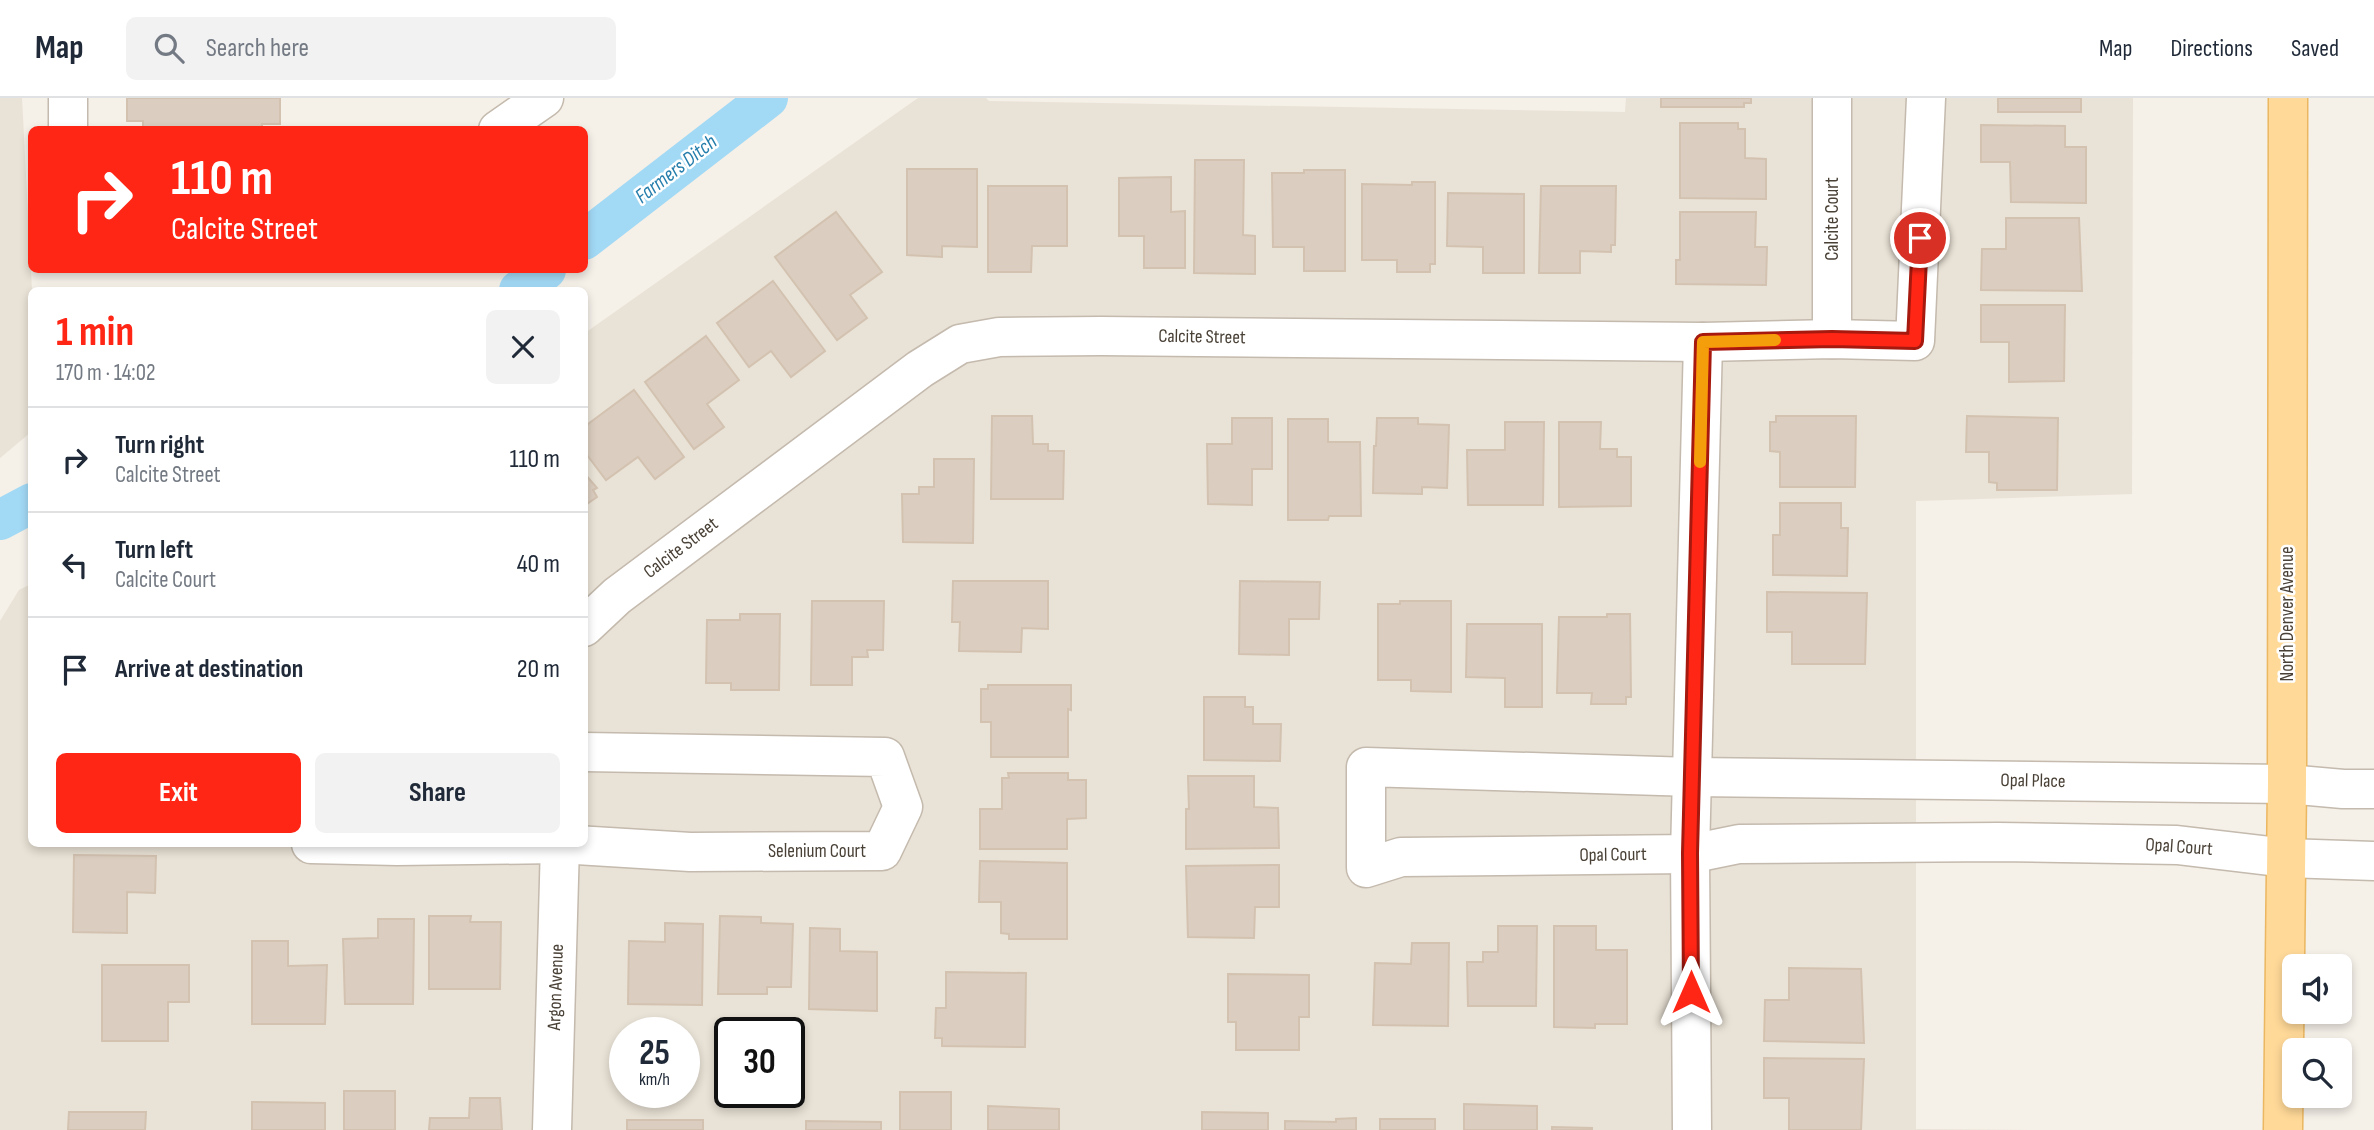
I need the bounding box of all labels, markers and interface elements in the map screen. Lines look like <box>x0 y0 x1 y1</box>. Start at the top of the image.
search box <box>126 17 616 80</box>
text: Map <box>35 28 84 68</box>
icon: search <box>150 29 188 67</box>
text: Search here <box>206 33 309 64</box>
text: Map <box>2099 34 2132 63</box>
text: Directions <box>2170 34 2253 63</box>
text: Saved <box>2291 34 2339 63</box>
water label: Farmers Ditch <box>630 129 722 209</box>
text: 110 m <box>171 150 273 209</box>
icon: right <box>56 154 147 245</box>
street label: Calcite Court <box>1821 177 1844 261</box>
pin <box>1890 208 1950 268</box>
text: Calcite Street <box>171 210 318 249</box>
icon: arrive <box>1901 219 1939 257</box>
text: 1 min <box>56 307 134 358</box>
button: close <box>486 310 560 384</box>
street label: Calcite Street <box>1158 325 1246 349</box>
text: 170 m · 14:02 <box>56 359 155 387</box>
text: Turn right <box>115 430 204 461</box>
icon: right <box>56 441 94 479</box>
text: 110 m <box>509 444 560 475</box>
text: Calcite Street <box>115 461 221 489</box>
street label: Calcite Street <box>639 512 723 583</box>
text: Turn left <box>115 535 193 566</box>
icon: left <box>56 546 94 584</box>
street label: North Denver Avenue <box>2276 546 2299 682</box>
text: 40 m <box>517 549 560 580</box>
text: Calcite Court <box>115 566 216 594</box>
icon: arrive <box>56 651 94 689</box>
text: Arrive at destination <box>115 654 303 685</box>
text: 20 m <box>517 654 560 685</box>
button: Exit <box>56 753 301 833</box>
button: Share <box>315 753 560 833</box>
street label: Opal Place <box>2000 769 2066 793</box>
street label: Opal Court <box>2145 833 2214 861</box>
street label: Selenium Court <box>768 840 866 863</box>
street label: Opal Court <box>1579 843 1647 867</box>
street label: Argon Avenue <box>543 943 569 1032</box>
map controls <box>2282 954 2352 1108</box>
button: sound <box>2282 954 2352 1024</box>
position arrow <box>1654 955 1728 1029</box>
speed limit sign: 30 <box>714 1017 805 1108</box>
text: 25 <box>639 1032 670 1075</box>
button: search <box>2282 1038 2352 1108</box>
text: km/h <box>639 1069 670 1090</box>

